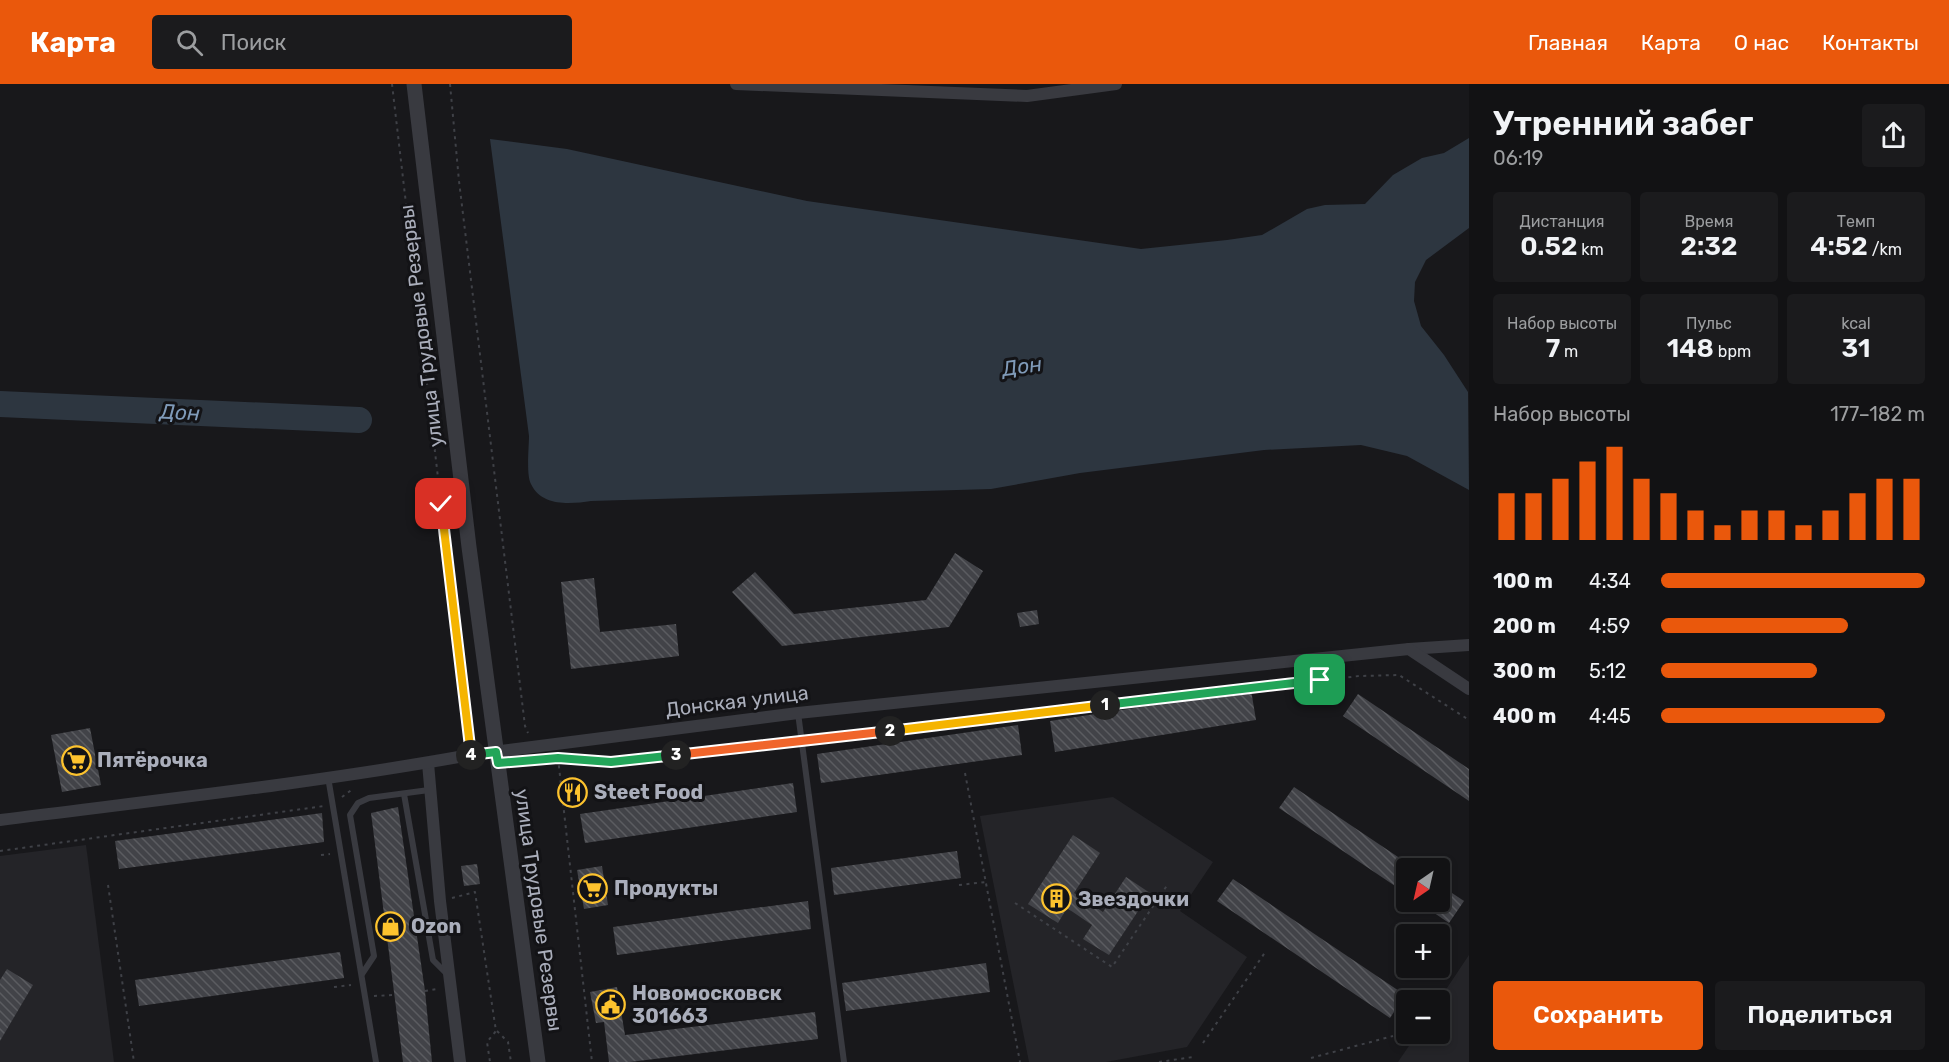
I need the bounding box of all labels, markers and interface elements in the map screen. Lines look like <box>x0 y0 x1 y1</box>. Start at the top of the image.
search box <box>152 15 572 69</box>
text: Карта <box>30 26 116 59</box>
icon: search <box>173 26 206 59</box>
text: Поиск <box>221 29 286 56</box>
text: Главная <box>1528 30 1608 55</box>
text: Карта <box>1641 30 1701 55</box>
text: О нас <box>1734 30 1789 55</box>
text: Контакты <box>1822 30 1919 55</box>
text: Утренний забег <box>1493 104 1753 143</box>
button: share <box>1862 104 1925 167</box>
text: 06:19 <box>1493 146 1543 170</box>
street label: улица Трудовые Резервы <box>394 203 448 449</box>
text: Дистанция <box>1519 212 1605 231</box>
text: Время <box>1685 212 1733 231</box>
text: Темп <box>1837 212 1875 231</box>
text: 0.52 <box>1520 231 1577 262</box>
text: 2:32 <box>1680 231 1738 262</box>
text: 4:52 <box>1810 231 1868 262</box>
text: km <box>1577 240 1604 259</box>
text: /km <box>1868 240 1902 259</box>
text: Набор высоты <box>1507 314 1617 333</box>
text: Пульс <box>1686 314 1732 333</box>
text: kcal <box>1841 314 1871 333</box>
text: 7 <box>1546 333 1560 364</box>
text: 148 <box>1667 333 1714 364</box>
text: 31 <box>1842 333 1870 364</box>
text: m <box>1560 342 1578 361</box>
text: bpm <box>1714 342 1751 361</box>
water label: Дон <box>999 351 1044 381</box>
water label: Дон <box>157 398 201 426</box>
text: Набор высоты <box>1493 402 1631 426</box>
text: 177–182 m <box>1830 402 1925 426</box>
pin <box>415 478 466 529</box>
icon: check <box>424 487 457 520</box>
text: 100 m <box>1493 569 1553 593</box>
text: 4:34 <box>1589 569 1631 593</box>
text: 200 m <box>1493 614 1556 638</box>
text: 4:59 <box>1589 614 1630 638</box>
pin <box>1294 654 1345 705</box>
text: 300 m <box>1493 659 1556 683</box>
text: 5:12 <box>1589 659 1626 683</box>
icon: arrive <box>1303 663 1336 696</box>
street label: Донская улица <box>664 680 810 722</box>
pin: 1 <box>1090 690 1120 720</box>
text: 1 <box>1101 695 1109 714</box>
text: 400 m <box>1493 704 1556 728</box>
text: 4:45 <box>1589 704 1631 728</box>
pin: 2 <box>875 716 905 746</box>
text: 2 <box>885 721 895 740</box>
pin: 4 <box>456 740 486 770</box>
pin: 3 <box>661 740 691 770</box>
supermarket icon: Пятёрочка <box>60 744 92 776</box>
text: 4 <box>466 745 476 764</box>
text: 3 <box>671 745 681 764</box>
place label: Пятёрочка <box>97 748 208 772</box>
restaurant icon: Steet Food <box>557 776 589 808</box>
place label: Steet Food <box>594 780 703 804</box>
street label: улица Трудовые Резервы <box>510 787 568 1033</box>
north arrow <box>1396 858 1450 912</box>
map controls <box>1396 858 1450 1044</box>
supermarket icon: Продукты <box>577 872 609 904</box>
place label: Продукты <box>614 876 718 900</box>
building icon: Звездочки <box>1041 883 1073 915</box>
place label: Звездочки <box>1078 887 1189 911</box>
shop icon: Ozon <box>374 910 406 942</box>
place label: Ozon <box>411 914 461 938</box>
button: + <box>1396 924 1450 978</box>
place label: Новомосковск 301663 <box>632 981 782 1028</box>
button: Сохранить <box>1493 981 1703 1050</box>
button: Поделиться <box>1715 981 1925 1050</box>
public building icon: Новомосковск 301663 <box>595 988 627 1020</box>
button: − <box>1396 990 1450 1044</box>

